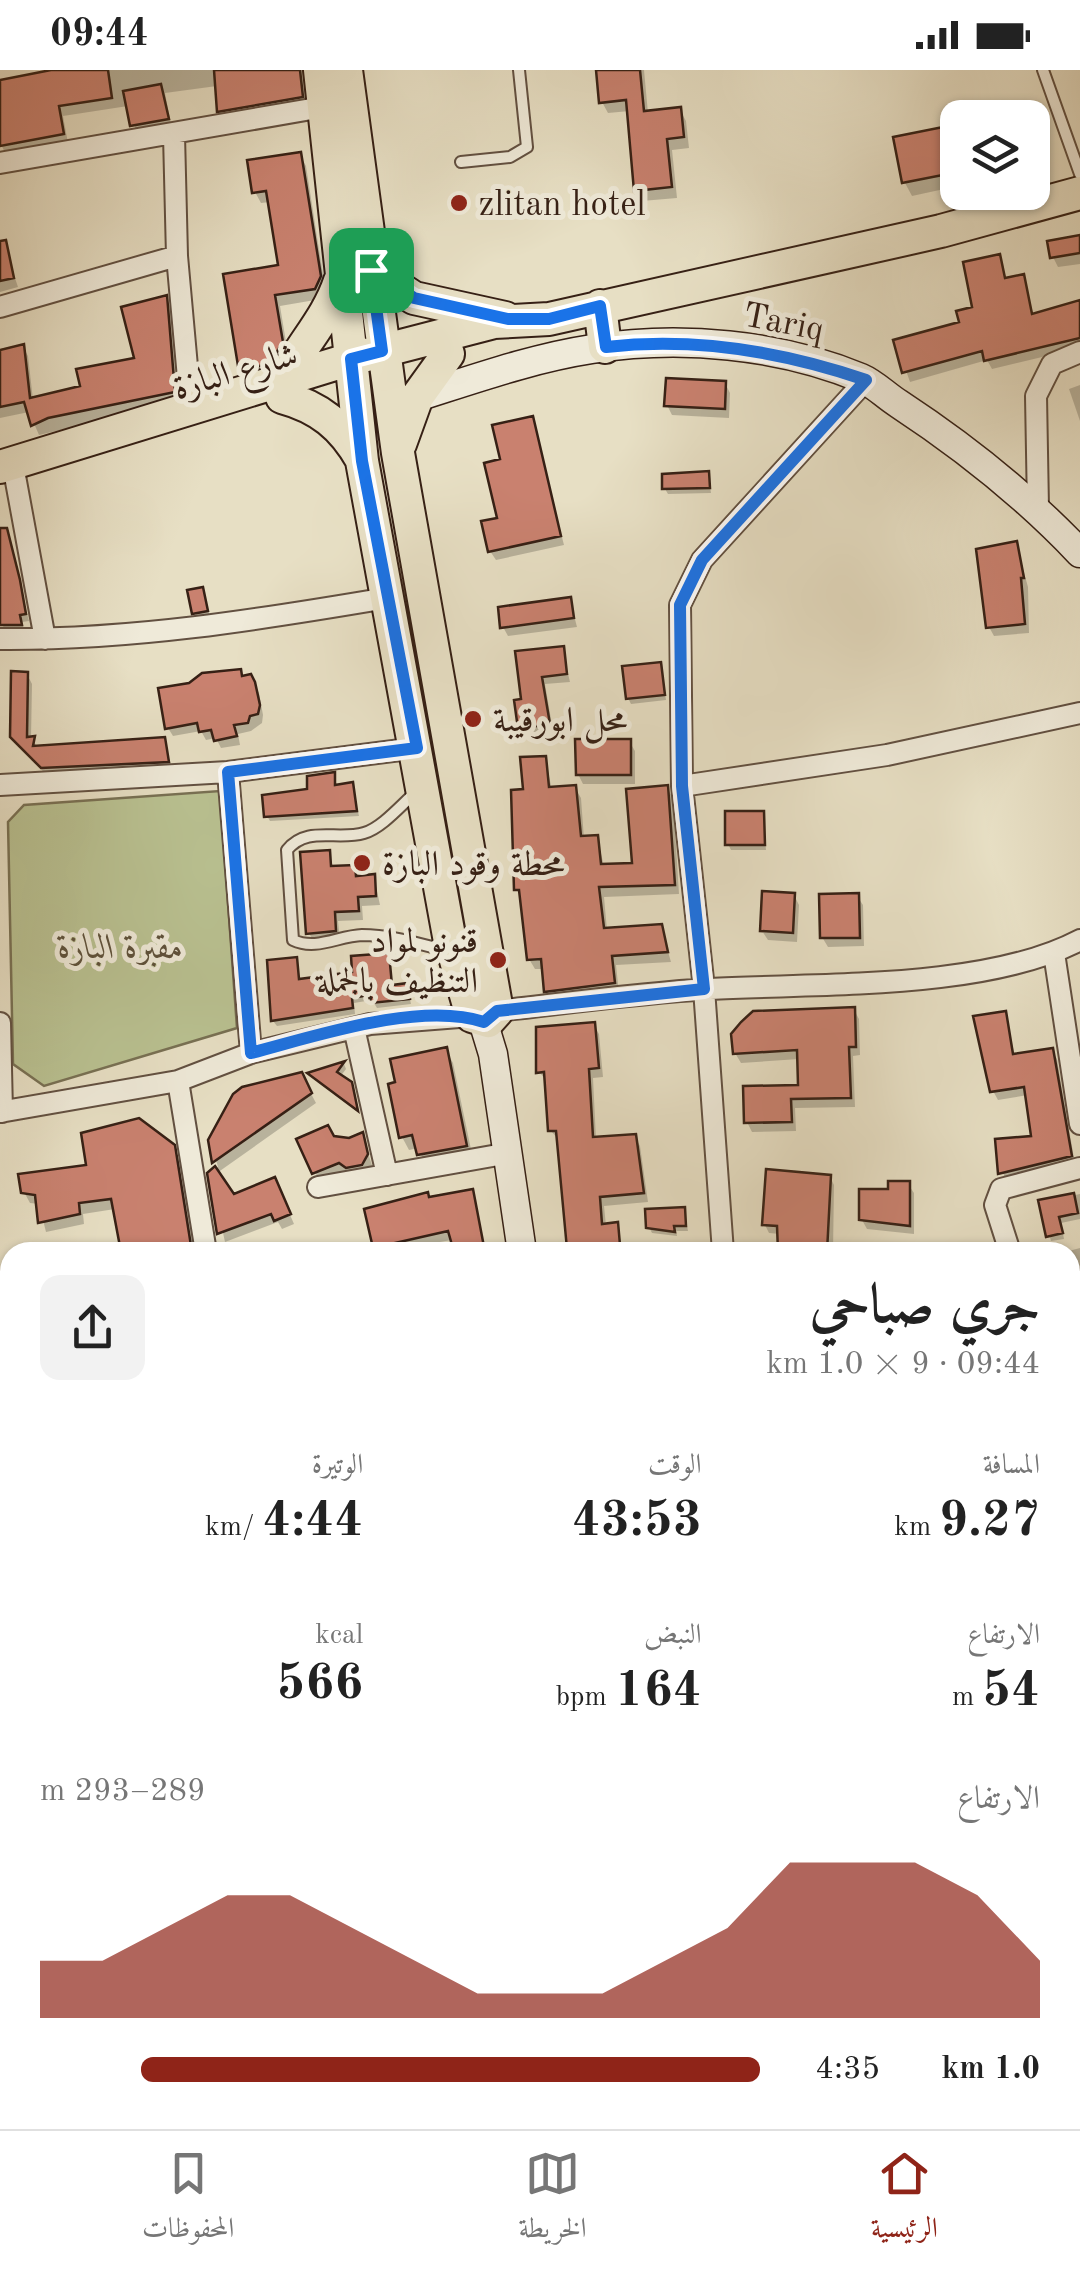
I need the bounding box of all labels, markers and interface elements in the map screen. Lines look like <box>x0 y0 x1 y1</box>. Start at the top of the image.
text: 09:44 <box>50 16 149 54</box>
map controls <box>940 100 1050 210</box>
button: layers <box>940 100 1050 210</box>
place label: zlitan hotel <box>479 188 646 223</box>
marker: zlitan hotel <box>448 192 470 214</box>
pin <box>329 228 414 313</box>
icon: arrive <box>344 243 399 298</box>
street label: Tariq <box>740 298 827 349</box>
street label: شارع البازة <box>169 338 304 415</box>
place label: محل ابورقيبة <box>493 704 627 744</box>
marker: محل ابورقيبة <box>462 708 484 730</box>
place label: محطة وقود البازة <box>382 848 565 885</box>
marker: محطة وقود البازة <box>351 852 373 874</box>
place label: قنونو لمواد التنظيف بالجملة <box>314 925 478 1001</box>
park label: مقبرة البازة <box>56 931 184 967</box>
marker: قنونو لمواد التنظيف بالجملة <box>487 949 509 971</box>
button: share <box>40 1275 145 1380</box>
text: جري صباحي <box>810 1280 1040 1335</box>
text: 09:44 · 9 × 1.0 km <box>766 1349 1040 1381</box>
text: الوتيرة <box>312 1452 363 1480</box>
text: الوقت <box>648 1452 702 1480</box>
text: المسافة <box>983 1452 1040 1480</box>
text: 4:44 <box>262 1497 363 1547</box>
text: 43:53 <box>572 1497 702 1547</box>
text: 9.27 <box>939 1497 1040 1547</box>
text: /km <box>205 1514 262 1542</box>
text: km <box>894 1514 939 1542</box>
text: kcal <box>315 1622 363 1650</box>
text: النبض <box>644 1622 702 1650</box>
text: الارتفاع <box>967 1622 1040 1650</box>
text: 566 <box>276 1660 363 1710</box>
text: 164 <box>615 1667 702 1717</box>
text: 54 <box>982 1667 1040 1717</box>
text: bpm <box>556 1684 615 1712</box>
text: m <box>952 1684 982 1712</box>
text: 289–293 m <box>40 1776 206 1808</box>
text: الارتفاع <box>957 1784 1040 1816</box>
text: 4:35 <box>815 2054 880 2086</box>
text: 1.0 km <box>941 2054 1040 2086</box>
tab: المحفوظات <box>142 2146 234 2255</box>
tab: الخريطة <box>518 2146 587 2255</box>
tab: الرئيسية <box>871 2146 938 2255</box>

